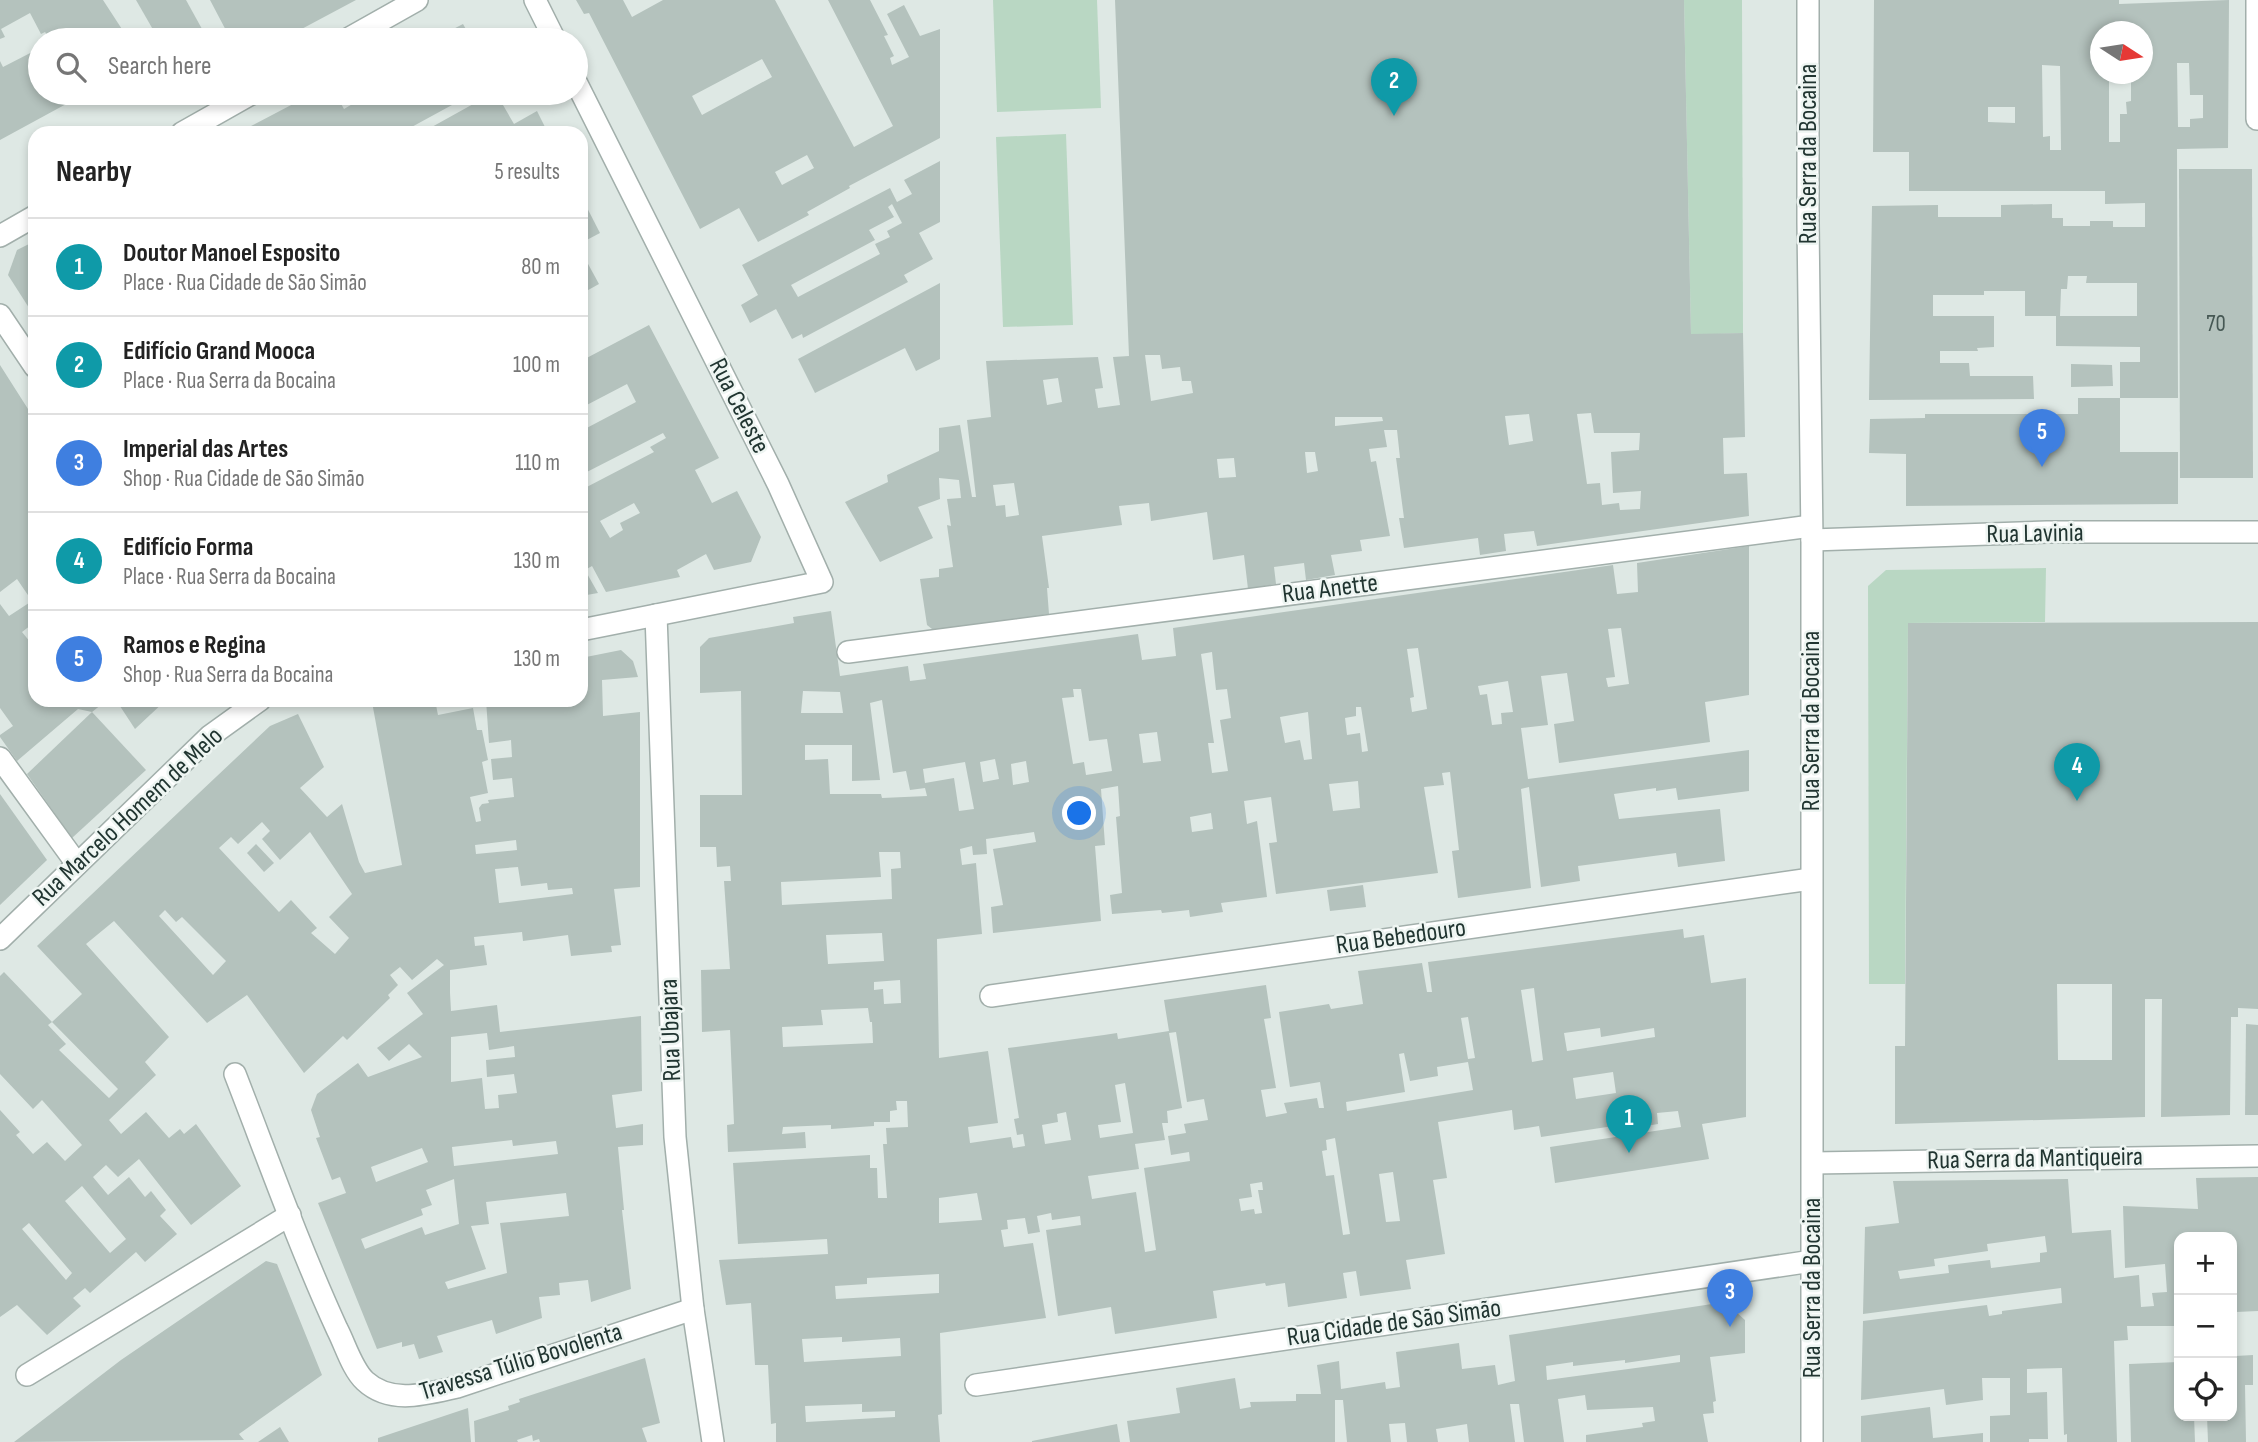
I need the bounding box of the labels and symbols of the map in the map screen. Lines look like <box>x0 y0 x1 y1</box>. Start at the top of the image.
north arrow <box>2090 21 2153 84</box>
pin: 2 <box>1371 58 1417 116</box>
street label: Rua Serra da Bocaina <box>1793 64 1824 244</box>
house number: 70 <box>2206 310 2226 338</box>
street label: Rua Celeste <box>702 353 776 459</box>
pin: 5 <box>2019 409 2065 467</box>
street label: Rua Lavinia <box>1986 518 2084 550</box>
street label: Rua Anette <box>1280 568 1380 610</box>
street label: Rua Serra da Bocaina <box>1796 631 1827 811</box>
street label: Rua Marcelo Homem de Melo <box>26 721 230 913</box>
pin: 4 <box>2054 743 2100 801</box>
your location <box>1062 796 1096 830</box>
street label: Rua Bebedouro <box>1334 913 1468 961</box>
street label: Rua Ubajara <box>654 978 688 1082</box>
pin: 1 <box>1606 1095 1652 1153</box>
street label: Rua Serra da Mantiqueira <box>1927 1142 2143 1176</box>
street label: Rua Serra da Bocaina <box>1797 1198 1828 1378</box>
pin: 3 <box>1707 1269 1753 1327</box>
street label: Rua Cidade de São Simão <box>1285 1293 1503 1353</box>
street label: Travessa Túlio Bovolenta <box>416 1316 626 1408</box>

